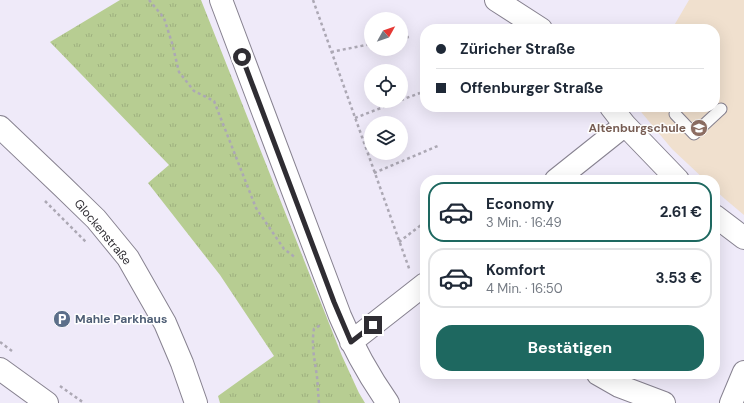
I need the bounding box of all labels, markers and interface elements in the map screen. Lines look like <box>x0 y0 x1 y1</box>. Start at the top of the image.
north arrow <box>364 12 408 56</box>
map controls <box>364 12 408 160</box>
text: Züricher Straße <box>460 39 575 59</box>
route start <box>233 48 251 66</box>
button: locate <box>364 64 408 108</box>
text: Offenburger Straße <box>460 78 603 98</box>
button: layers <box>364 116 408 160</box>
school or university icon: Altenburgschule <box>689 118 709 138</box>
place label: Altenburgschule <box>589 120 686 136</box>
icon: car <box>438 194 474 230</box>
text: Economy <box>486 194 554 214</box>
street label: Glockenstraße <box>71 196 135 268</box>
text: 2.61 € <box>660 202 702 222</box>
text: 3 Min. · 16:49 <box>486 214 562 231</box>
icon: car <box>438 260 474 296</box>
text: Komfort <box>486 260 545 280</box>
text: 3.53 € <box>655 268 702 288</box>
text: 4 Min. · 16:50 <box>486 280 563 297</box>
parking icon: Mahle Parkhaus <box>52 309 72 329</box>
place label: Mahle Parkhaus <box>75 311 167 327</box>
route end <box>364 316 382 334</box>
button: Bestätigen <box>436 325 704 371</box>

